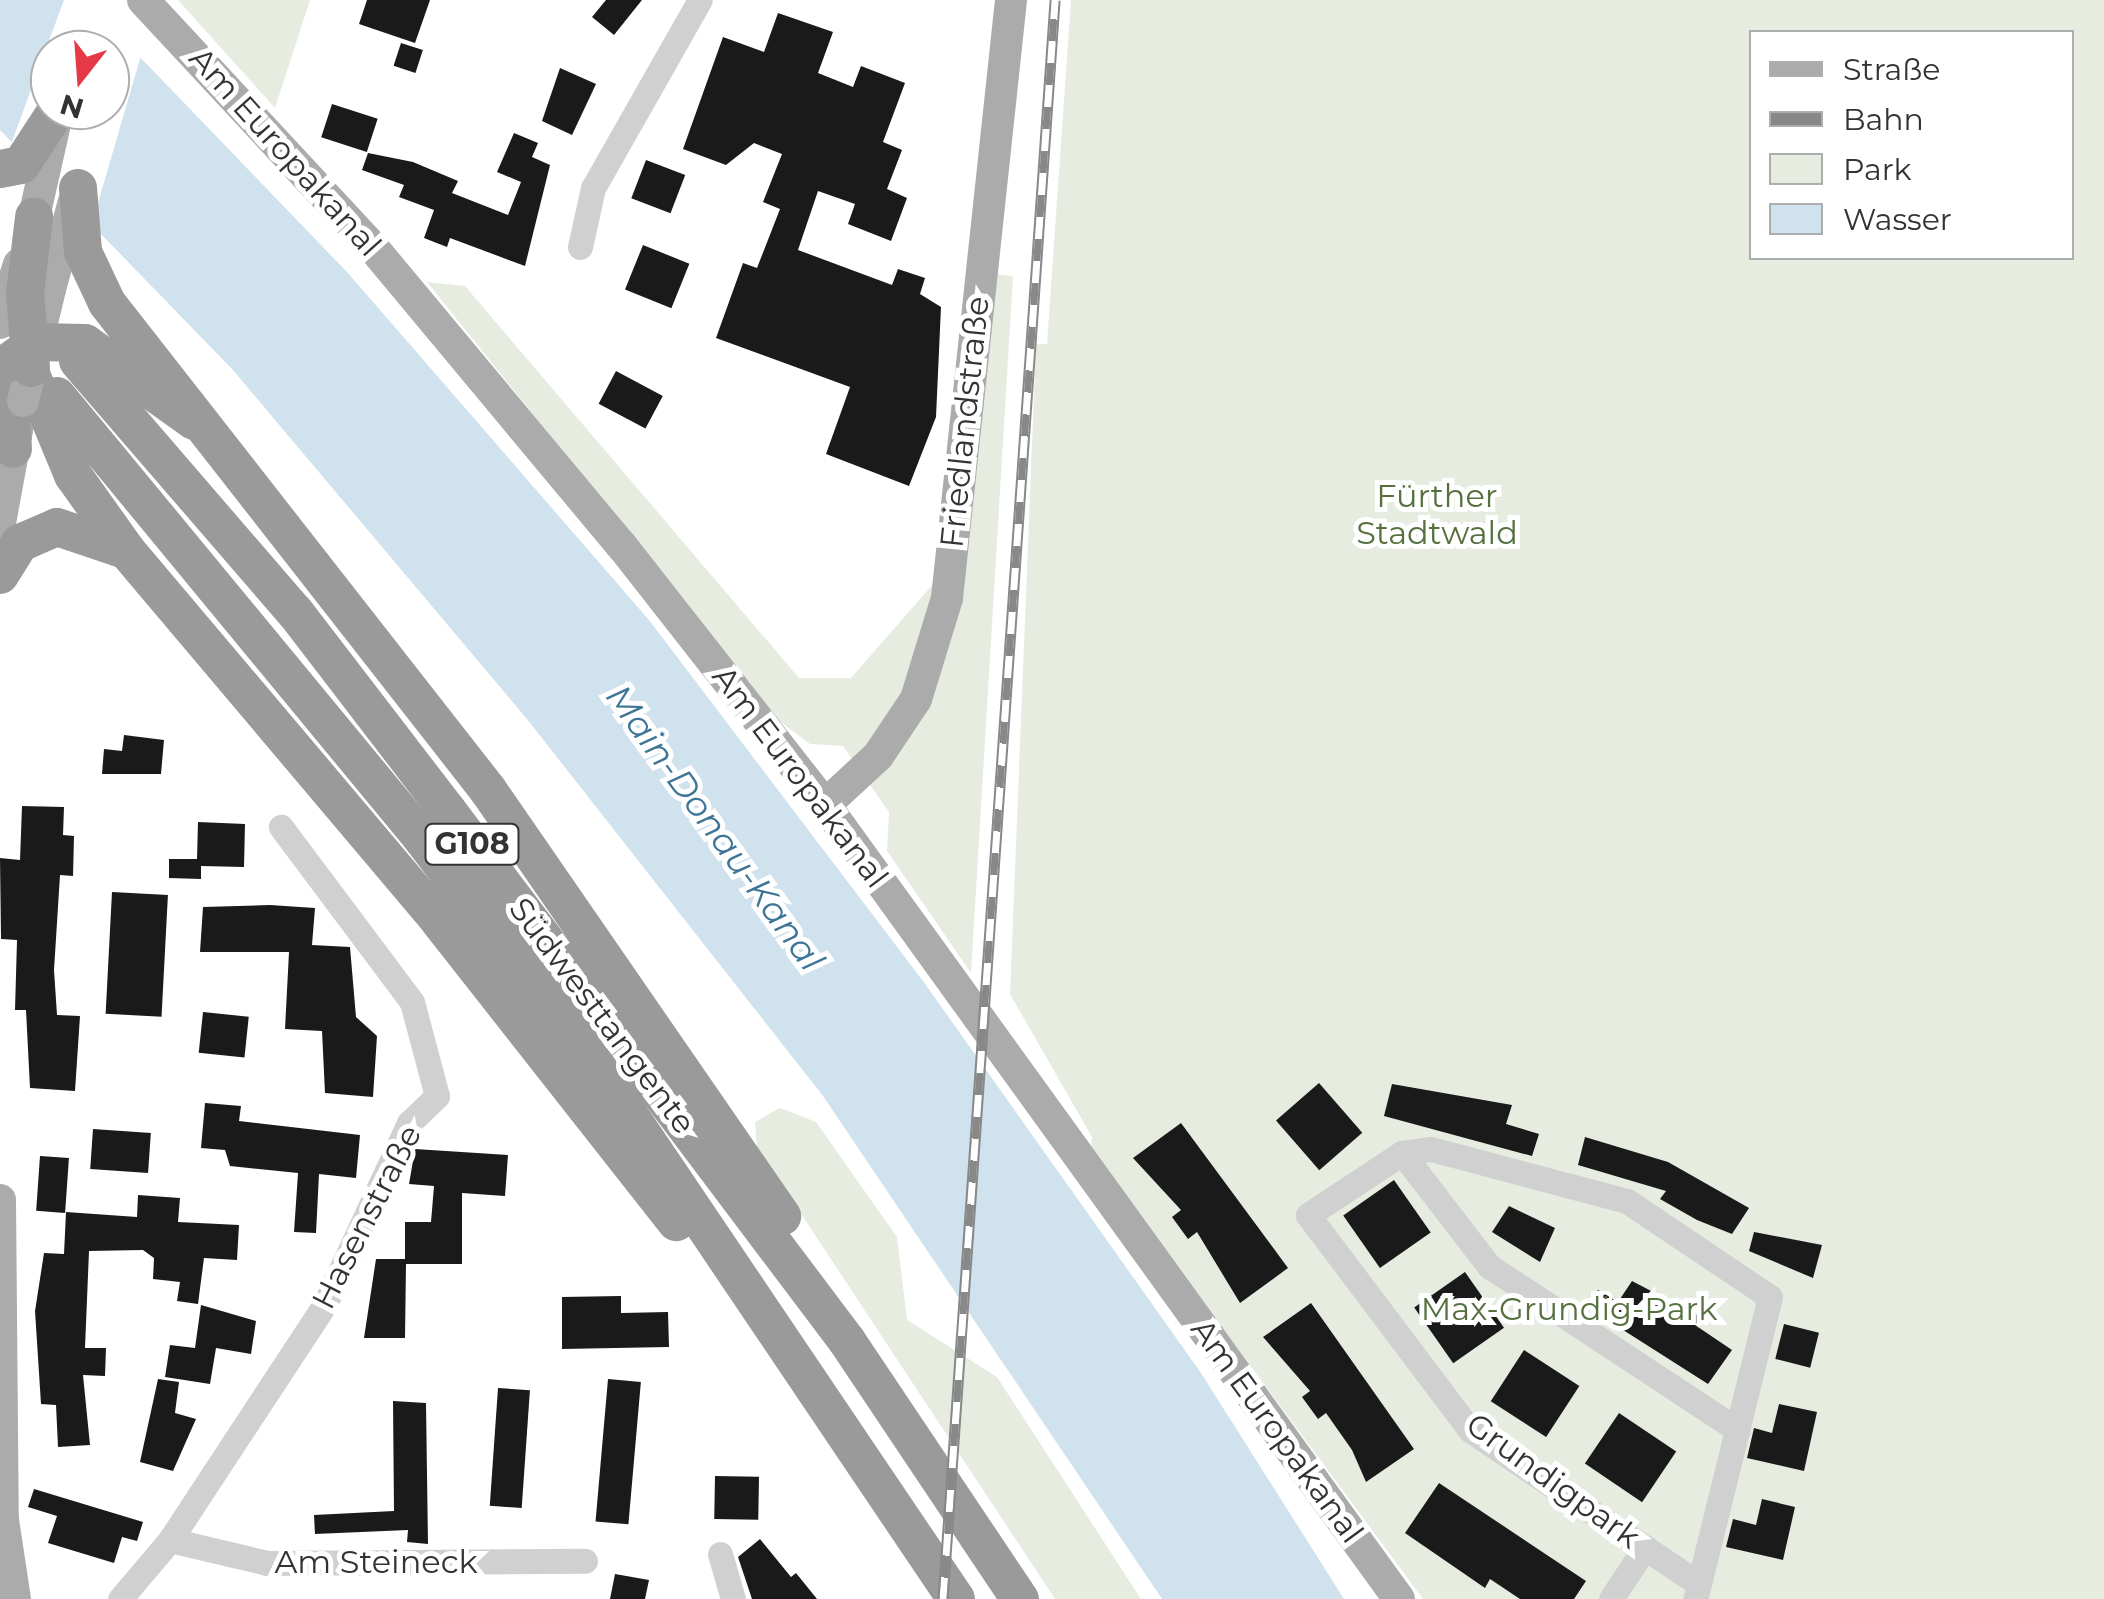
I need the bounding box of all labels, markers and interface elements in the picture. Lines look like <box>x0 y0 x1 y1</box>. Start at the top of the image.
north arrow <box>30 30 130 130</box>
legend <box>1749 30 2074 260</box>
street label: Am Europakanal <box>181 40 389 264</box>
text: Straße <box>1843 51 1940 88</box>
text: N <box>56 87 88 126</box>
text: Bahn <box>1843 101 1924 138</box>
text: Park <box>1843 151 1912 188</box>
text: Wasser <box>1843 201 1952 238</box>
street label: Friedlandstraße <box>933 294 997 550</box>
park label: Fürther Stadtwald <box>1356 478 1518 553</box>
street label: Am Europakanal <box>704 659 896 895</box>
water label: Main-Donau-Kanal <box>597 677 833 979</box>
road number: G108 <box>422 819 522 869</box>
street label: Südwesttangente <box>501 890 703 1142</box>
street label: Hasenstraße <box>304 1119 430 1315</box>
park label: Max-Grundig-Park <box>1421 1290 1717 1328</box>
street label: Am Europakanal <box>1183 1311 1371 1551</box>
street label: Grundigpark <box>1459 1405 1647 1557</box>
street label: Am Steineck <box>274 1543 478 1581</box>

